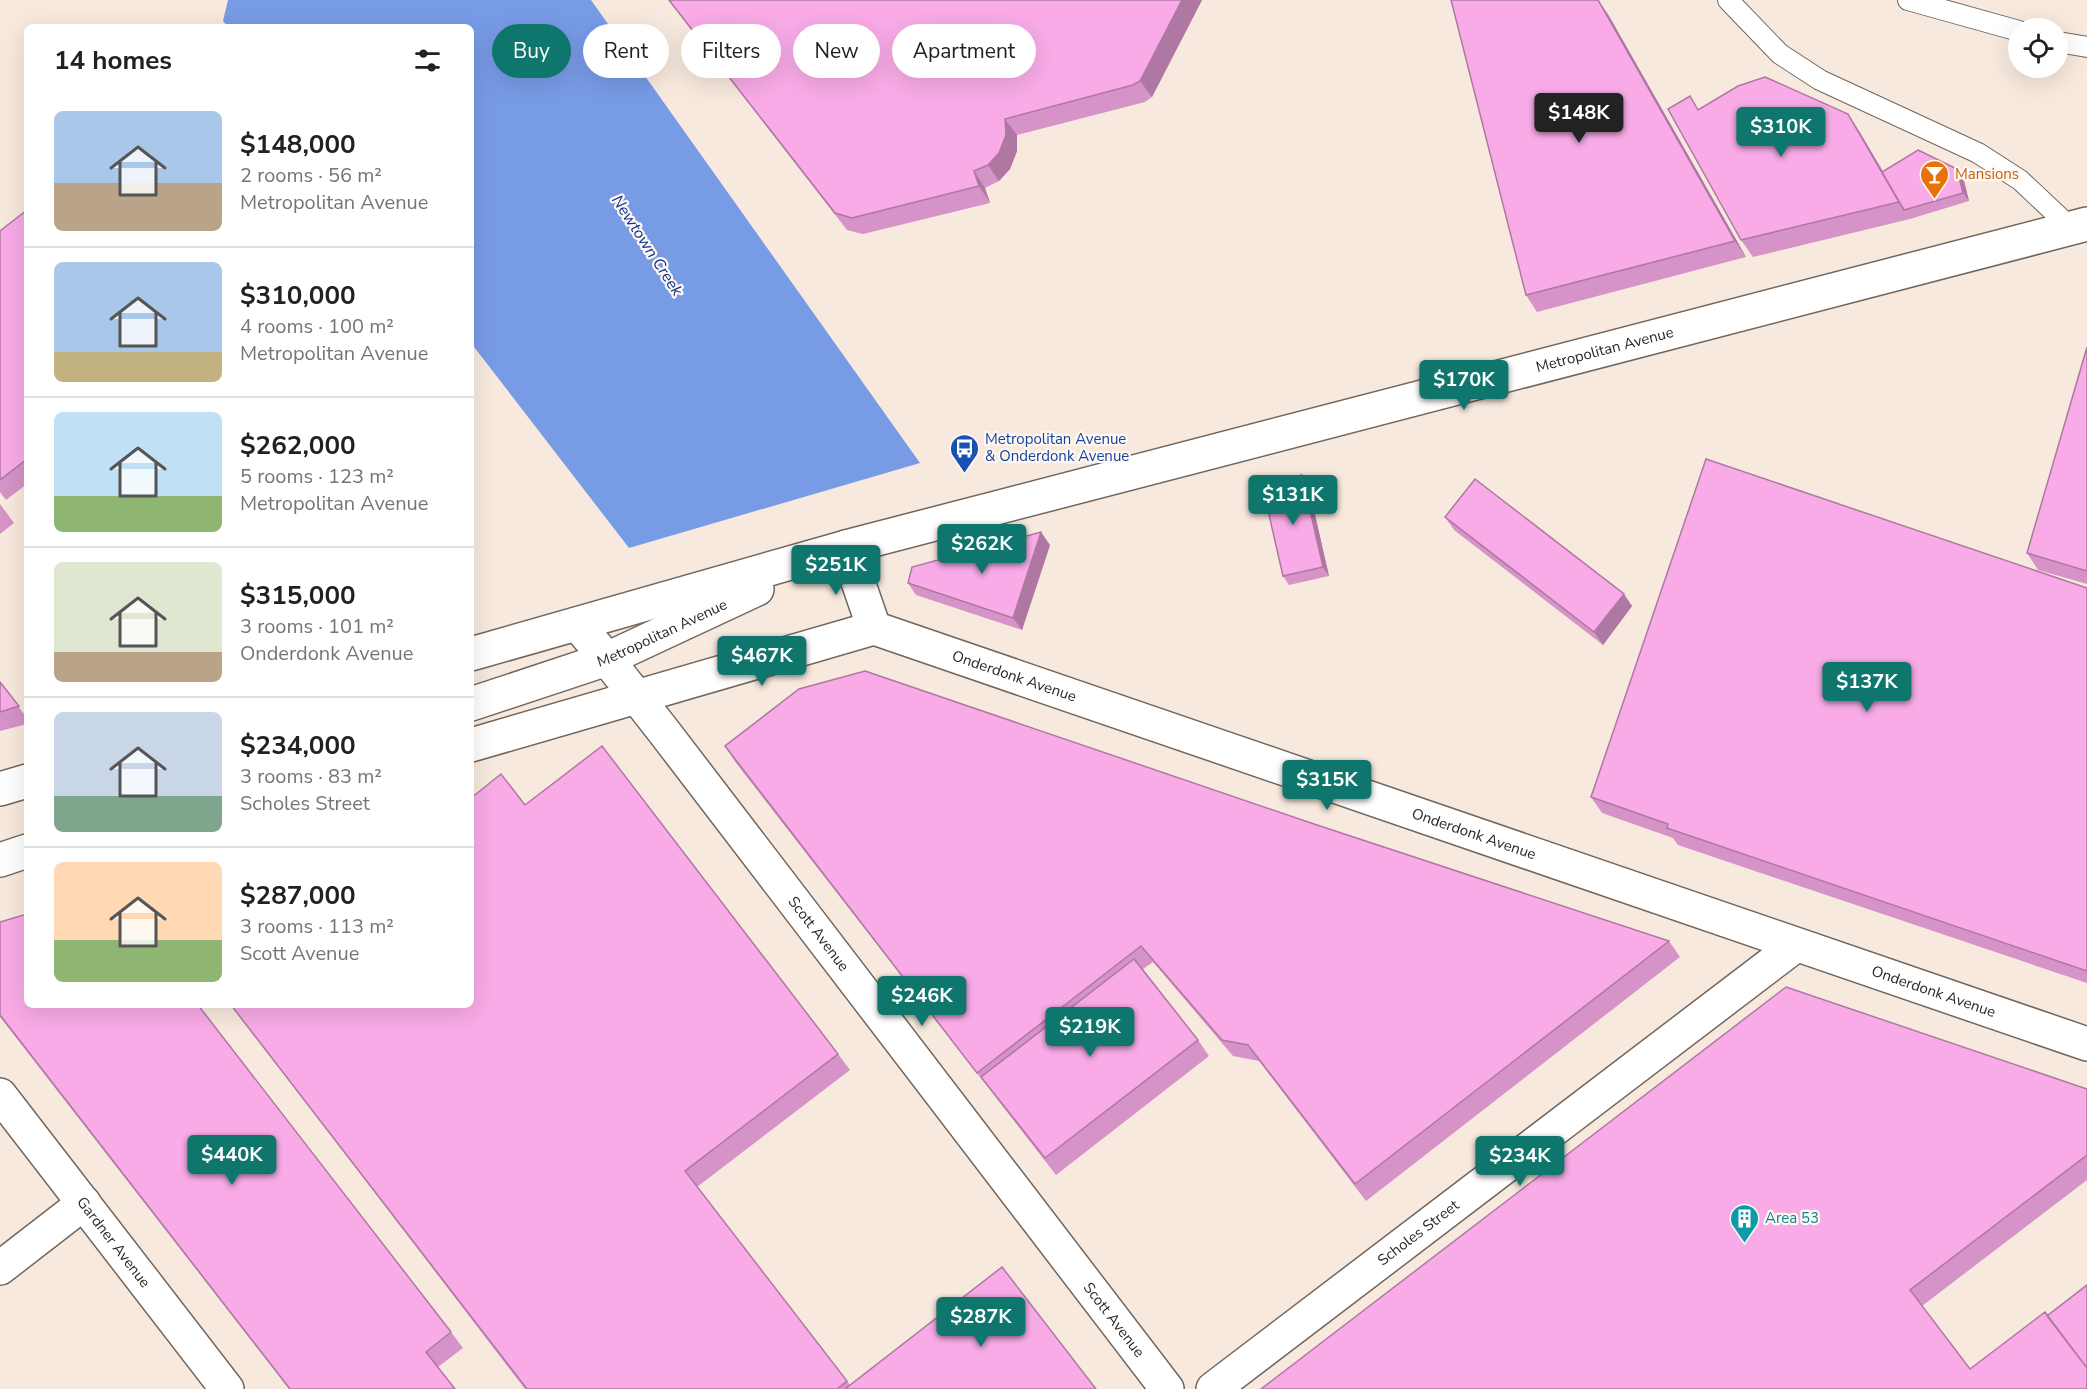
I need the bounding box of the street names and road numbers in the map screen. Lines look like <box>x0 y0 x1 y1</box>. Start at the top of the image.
street label: Metropolitan Avenue <box>1534 322 1676 377</box>
street label: Metropolitan Avenue <box>594 594 730 672</box>
street label: Onderdonk Avenue <box>949 646 1079 707</box>
street label: Onderdonk Avenue <box>1409 803 1539 864</box>
street label: Scott Avenue <box>784 892 854 975</box>
street label: Onderdonk Avenue <box>1869 961 1999 1022</box>
street label: Gardner Avenue <box>72 1193 155 1292</box>
street label: Scholes Street <box>1373 1195 1464 1270</box>
street label: Scott Avenue <box>1079 1278 1149 1361</box>

